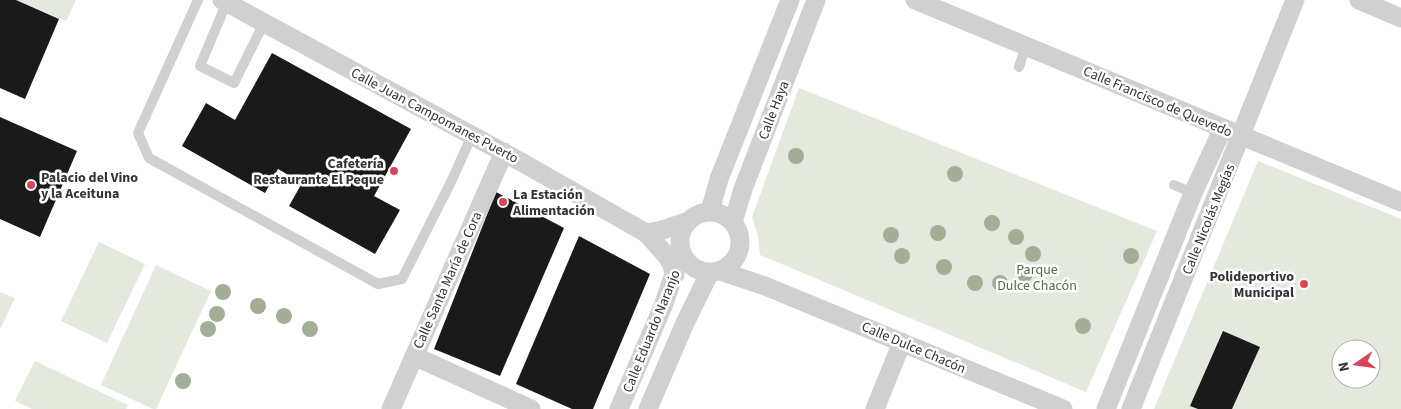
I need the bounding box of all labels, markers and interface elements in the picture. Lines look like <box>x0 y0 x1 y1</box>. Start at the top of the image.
street label: Calle Francisco de Quevedo <box>1080 61 1235 142</box>
street label: Calle Juan Campomanes Puerto <box>347 63 522 169</box>
street label: Calle Haya <box>754 78 794 143</box>
place label: Cafetería Restaurante El Peque <box>253 154 384 190</box>
street label: Calle Nicolás Megías <box>1178 161 1240 278</box>
marker: Cafetería Restaurante El Peque <box>388 165 400 177</box>
place label: Palacio del Vino y la Aceituna <box>41 168 138 204</box>
marker: Palacio del Vino y la Aceituna <box>25 179 37 191</box>
place label: La Estación Alimentación <box>512 185 595 221</box>
marker: La Estación Alimentación <box>497 196 509 208</box>
street label: Calle Santa María de Cora <box>409 209 487 352</box>
park label: Parque Dulce Chacón <box>997 260 1077 296</box>
street label: Calle Eduardo Naranjo <box>618 267 686 396</box>
place label: Polideportivo Municipal <box>1209 267 1294 303</box>
marker: Polideportivo Municipal <box>1298 278 1310 290</box>
street label: Calle Dulce Chacón <box>858 317 969 379</box>
north arrow <box>1331 339 1381 389</box>
text: N <box>1334 360 1355 373</box>

